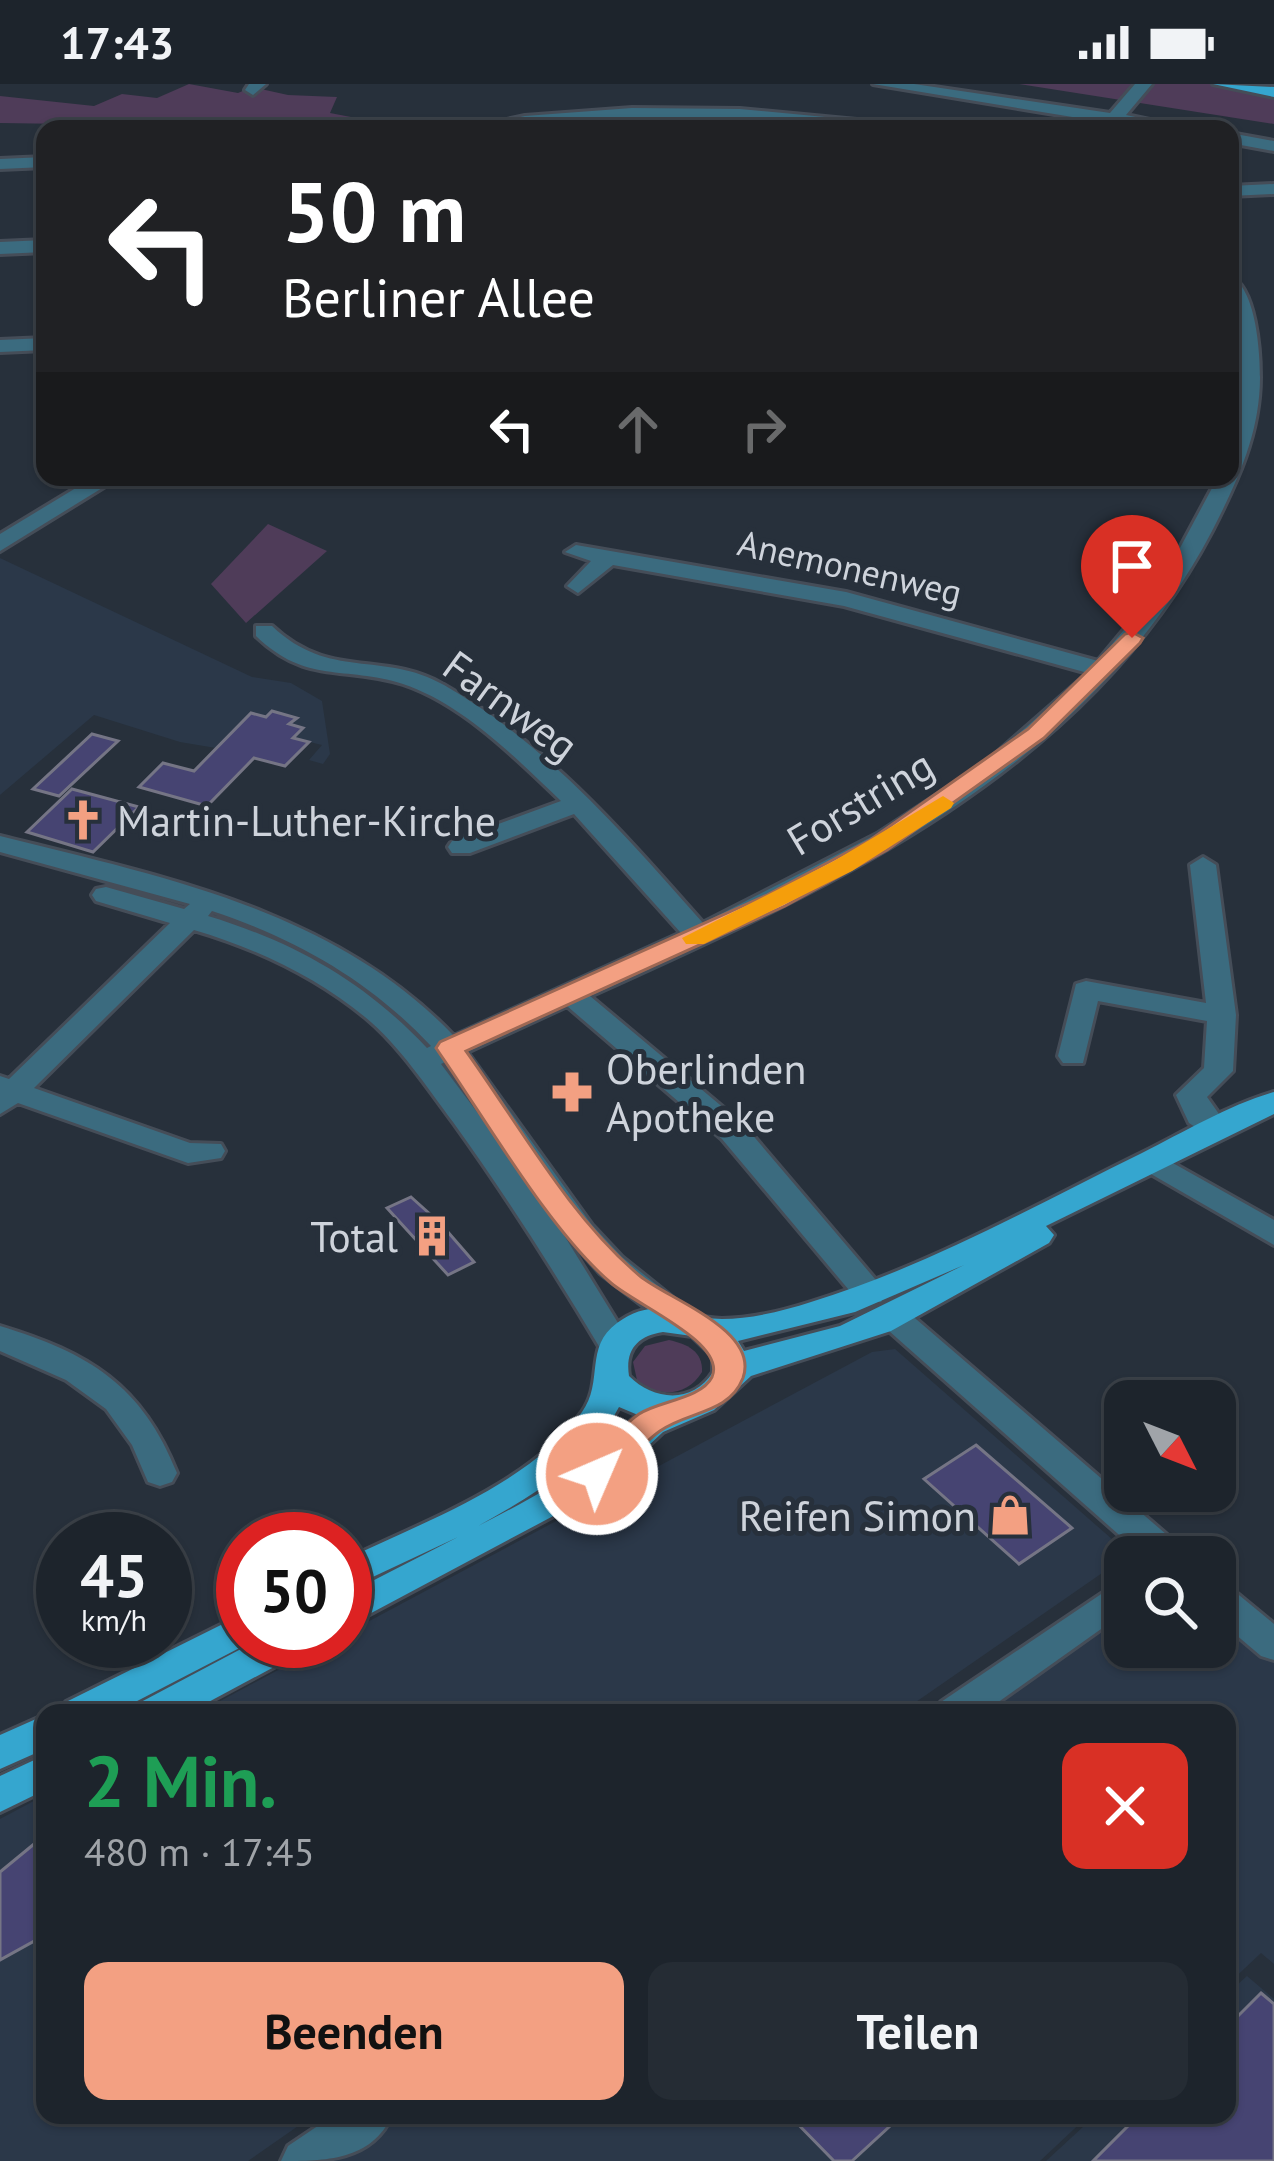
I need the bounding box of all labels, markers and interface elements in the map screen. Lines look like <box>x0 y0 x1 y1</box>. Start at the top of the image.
text: 17:43 <box>60 13 174 71</box>
text: 50 m <box>282 156 466 265</box>
icon: left <box>84 168 240 324</box>
text: Berliner Allee <box>282 262 595 332</box>
icon: left <box>479 396 545 462</box>
icon: ahead <box>605 396 671 462</box>
icon: right <box>731 396 797 462</box>
pin <box>1081 515 1183 638</box>
street label: Anemonenweg <box>733 518 967 616</box>
icon: arrive <box>1099 533 1165 599</box>
street label: Farnweg <box>433 638 589 772</box>
street label: Forstring <box>777 737 943 867</box>
place label: Martin-Luther-Kirche <box>117 793 496 848</box>
church icon: Martin-Luther-Kirche <box>60 797 106 843</box>
place label: Oberlinden Apotheke <box>606 1041 806 1144</box>
pharmacy icon: Oberlinden Apotheke <box>549 1069 595 1115</box>
place label: Total <box>310 1209 398 1264</box>
building icon: Total <box>409 1213 455 1259</box>
north arrow <box>1104 1380 1236 1512</box>
map controls <box>1104 1380 1236 1668</box>
position arrow <box>534 1411 660 1537</box>
place label: Reifen Simon <box>739 1488 976 1543</box>
shop icon: Reifen Simon <box>987 1492 1033 1538</box>
speed limit sign: 50 <box>216 1512 372 1668</box>
text: 45 <box>80 1536 148 1614</box>
button: search <box>1104 1536 1236 1668</box>
text: km/h <box>81 1600 147 1639</box>
text: 2 Min. <box>84 1734 277 1827</box>
button: close <box>1062 1743 1188 1869</box>
text: 480 m · 17:45 <box>84 1826 315 1877</box>
button: Beenden <box>84 1962 624 2100</box>
button: Teilen <box>648 1962 1188 2100</box>

